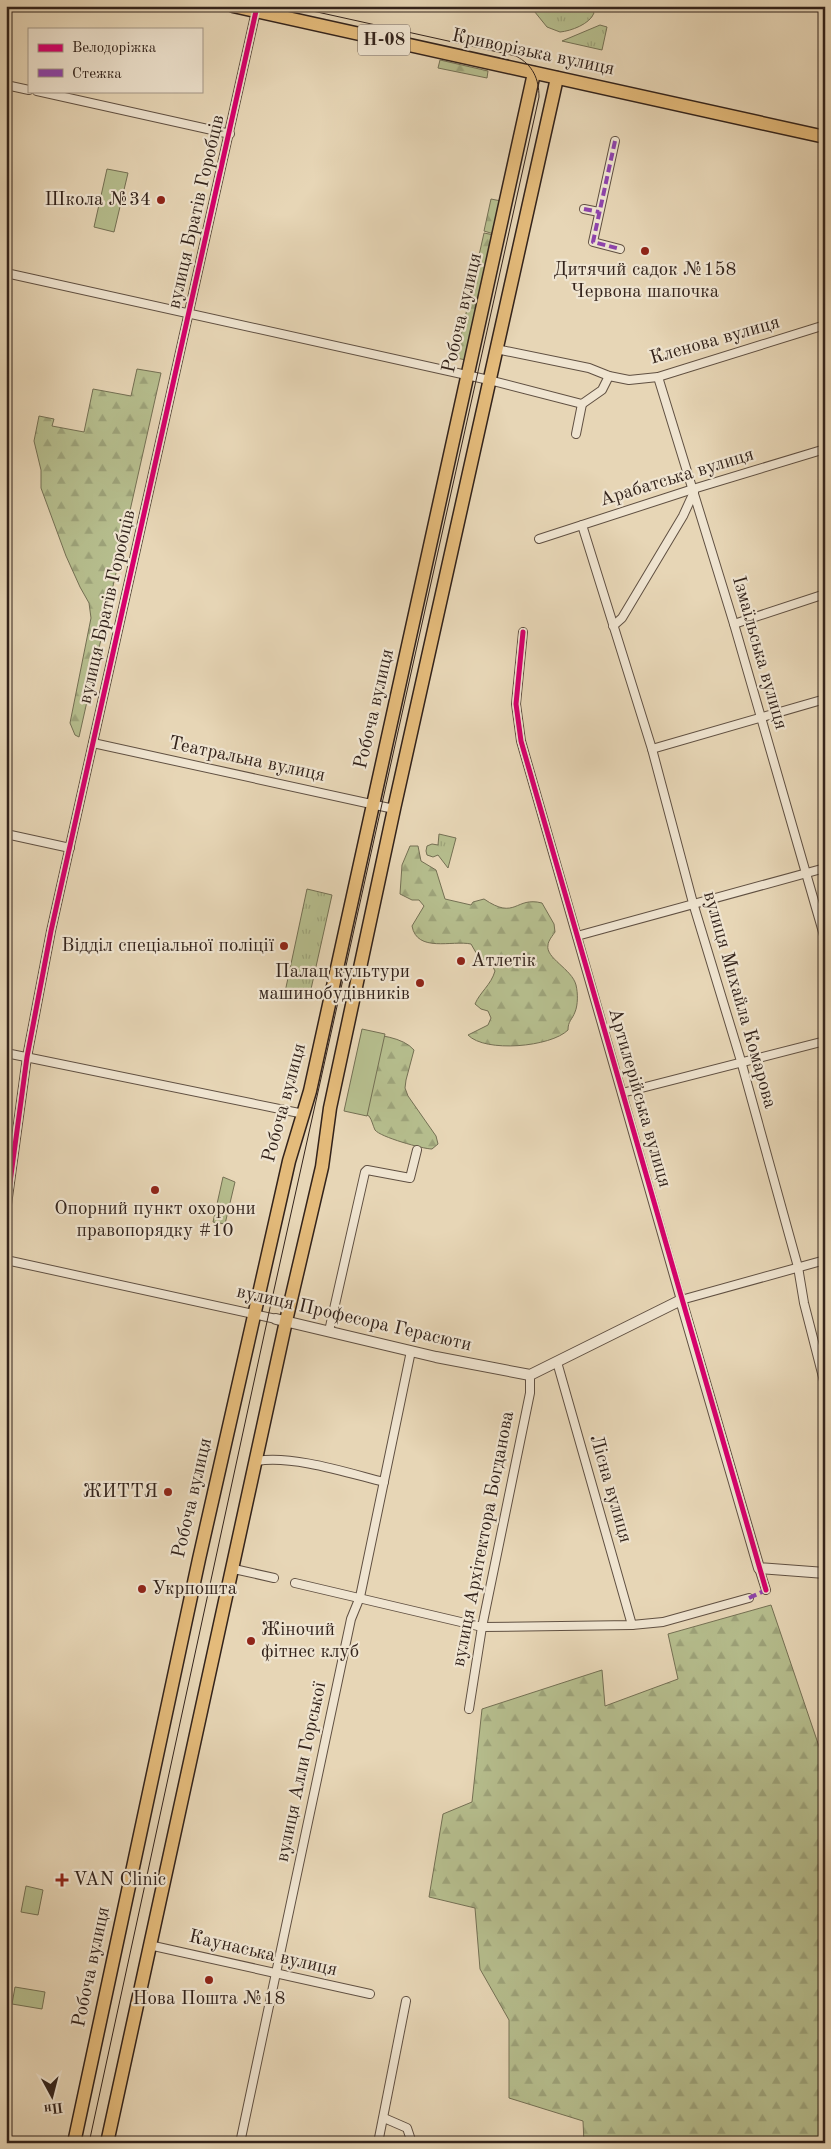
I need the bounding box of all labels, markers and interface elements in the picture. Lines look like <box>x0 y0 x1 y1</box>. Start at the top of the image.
road number: Н-08 <box>358 24 410 56</box>
street label: Криворізька вулиця <box>450 26 616 80</box>
legend <box>28 28 202 92</box>
text: Велодоріжка <box>72 41 157 56</box>
text: Стежка <box>72 67 122 82</box>
street label: вулиця Братів Горобців <box>165 113 229 311</box>
place label: Школа №34 <box>44 191 151 210</box>
marker: Школа №34 <box>155 194 167 206</box>
marker: Дитячий садок №158 Червона шапочка <box>639 245 651 257</box>
street label: Робоча вулиця <box>440 251 486 375</box>
place label: Дитячий садок №158 Червона шапочка <box>553 261 737 302</box>
street label: Кленова вулиця <box>648 313 782 369</box>
street label: Арабатська вулиця <box>598 445 756 510</box>
street label: вулиця Братів Горобців <box>76 508 140 706</box>
street label: Ізмаїльська вулиця <box>728 574 790 732</box>
street label: Робоча вулиця <box>352 647 398 771</box>
street label: Театральна вулиця <box>167 734 327 786</box>
street label: вулиця Михайла Комарова <box>699 889 779 1111</box>
place label: Відділ спеціальної поліції <box>61 937 275 956</box>
marker: Відділ спеціальної поліції <box>278 940 290 952</box>
place label: Атлетік <box>471 952 537 971</box>
marker: Атлетік <box>455 955 467 967</box>
place label: Палац культури машинобудівників <box>258 963 410 1004</box>
marker: Палац культури машинобудівників <box>414 977 426 989</box>
street label: Артилерійська вулиця <box>604 1006 674 1190</box>
street label: Робоча вулиця <box>260 1041 310 1165</box>
marker: Опорний пункт охорони правопорядку #10 <box>149 1184 161 1196</box>
place label: Опорний пункт охорони правопорядку #10 <box>54 1200 256 1241</box>
street label: вулиця Професора Герасюти <box>235 1283 473 1355</box>
street label: вулиця Архітектора Богданова <box>450 1409 518 1668</box>
street label: Лісна вулиця <box>585 1433 635 1545</box>
street label: Робоча вулиця <box>170 1436 216 1560</box>
place label: ЖИТТЯ <box>83 1483 158 1502</box>
marker: ЖИТТЯ <box>162 1486 174 1498</box>
place label: Укрпошта <box>152 1580 238 1599</box>
marker: Укрпошта <box>136 1583 148 1595</box>
place label: Жіночий фітнес клуб <box>261 1621 359 1662</box>
marker: Жіночий фітнес клуб <box>245 1635 257 1647</box>
street label: вулиця Алли Горської <box>274 1680 330 1864</box>
place label: VAN Clinic <box>73 1871 166 1890</box>
marker: VAN Clinic <box>55 1873 69 1887</box>
street label: Робоча вулиця <box>70 1905 114 2029</box>
street label: Каунаська вулиця <box>187 1928 339 1980</box>
marker: Нова Пошта №18 <box>203 1974 215 1986</box>
place label: Нова Пошта №18 <box>132 1990 286 2009</box>
north arrow <box>28 2072 78 2122</box>
text: Пн <box>43 2100 64 2116</box>

